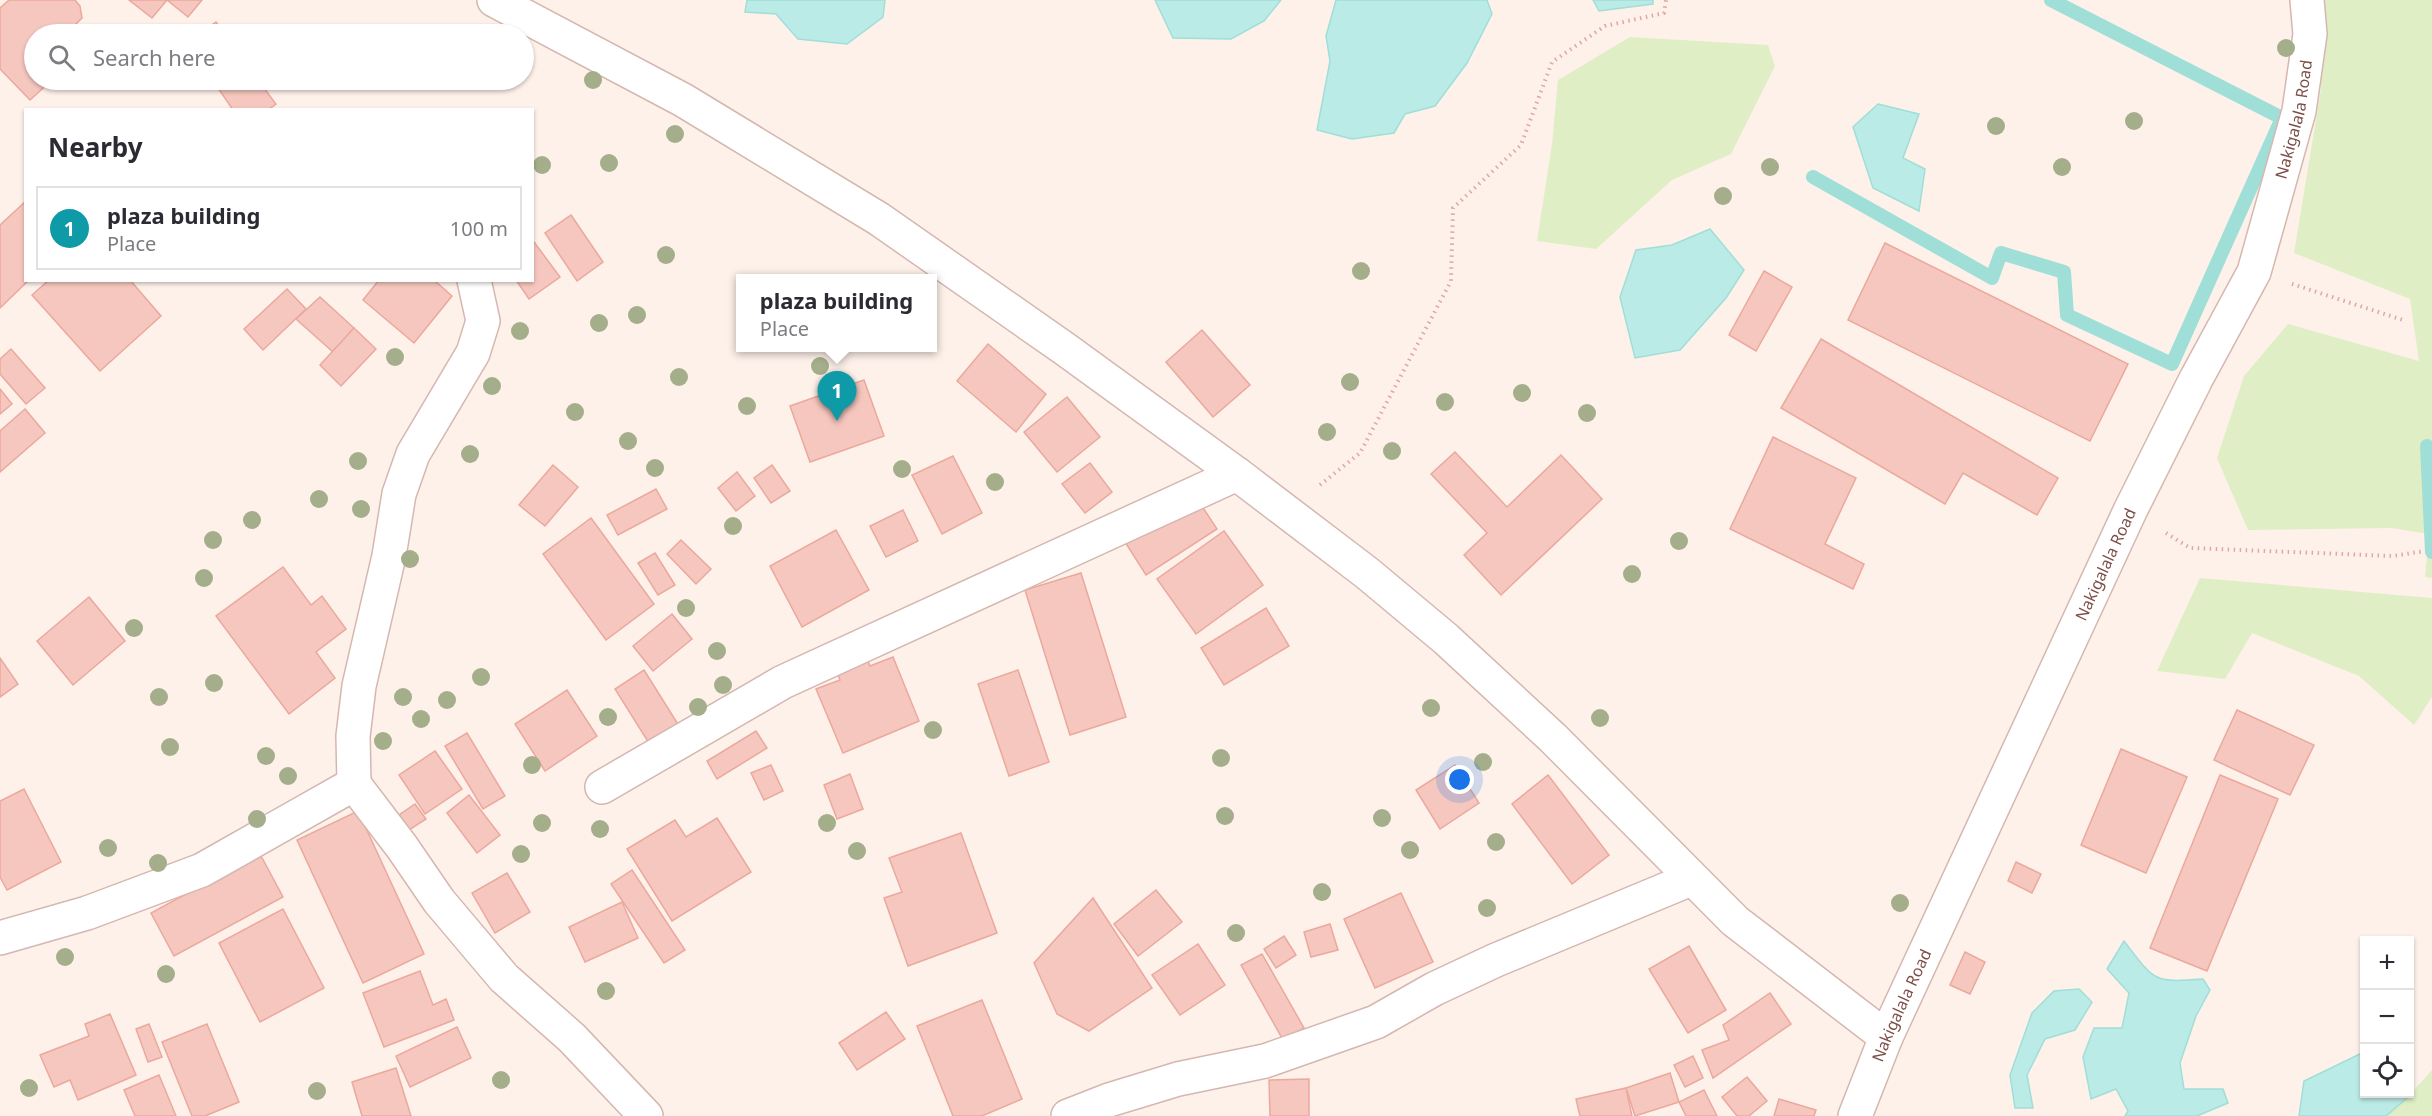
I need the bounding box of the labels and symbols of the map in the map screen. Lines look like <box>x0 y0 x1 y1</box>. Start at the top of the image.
street label: Nakigalala Road <box>2270 58 2317 181</box>
pin: 1 <box>818 372 856 421</box>
street label: Nakigalala Road <box>2070 504 2141 624</box>
your location <box>1445 765 1474 794</box>
street label: Nakigalala Road <box>1866 945 1936 1065</box>

